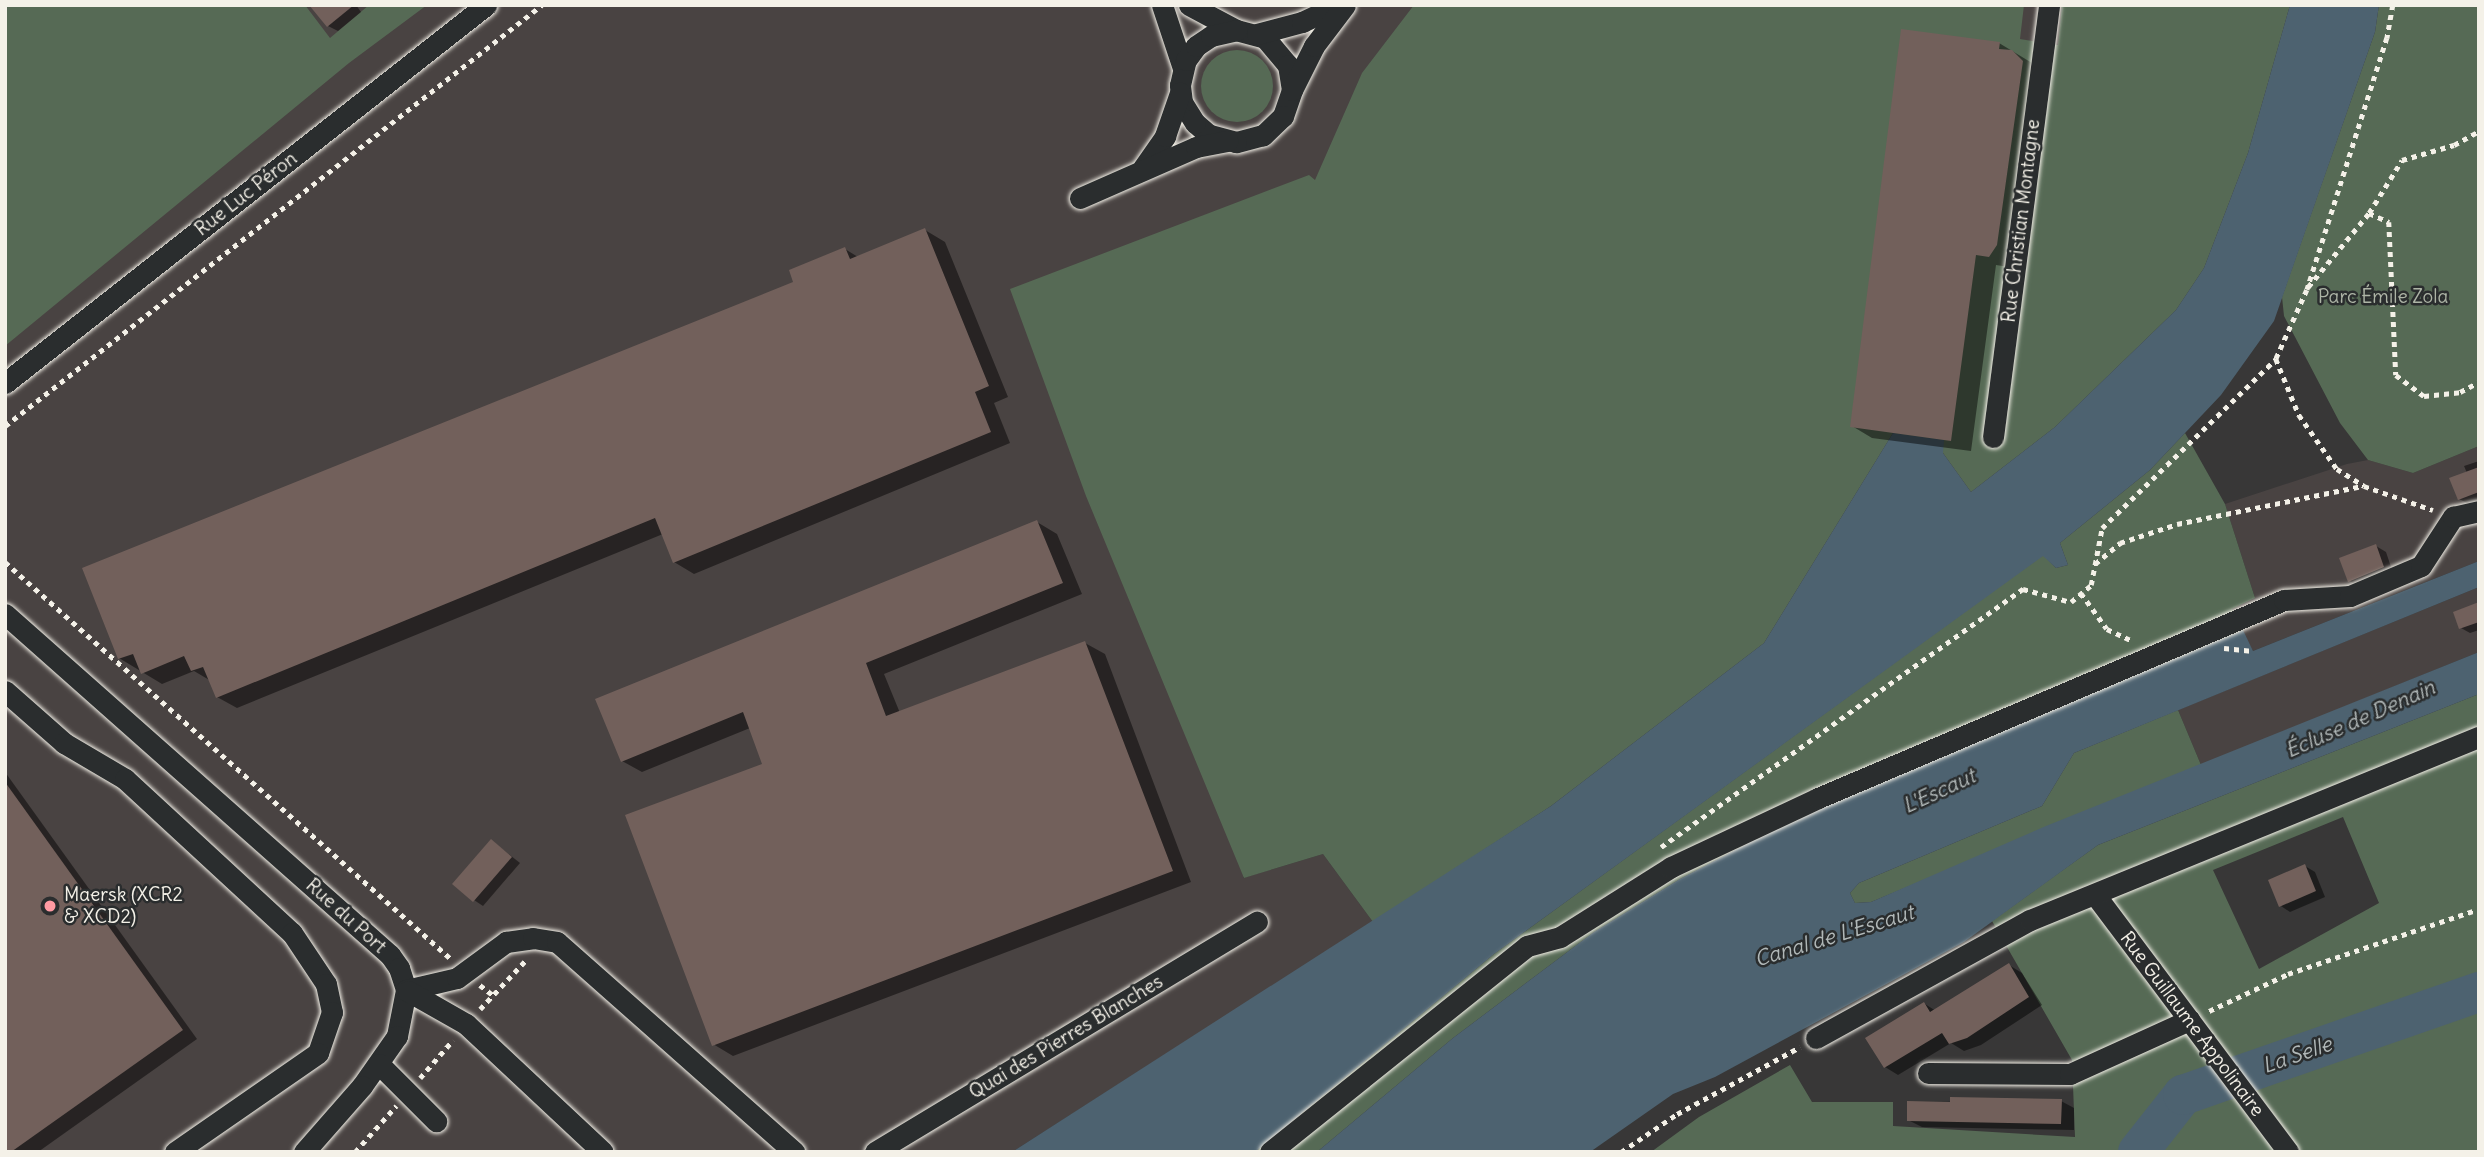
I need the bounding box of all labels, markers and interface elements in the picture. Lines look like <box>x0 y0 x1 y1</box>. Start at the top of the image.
street label: Rue Christian Montagne <box>1997 118 2045 324</box>
street label: Rue Luc Péron <box>190 147 302 241</box>
park label: Parc Émile Zola <box>2318 286 2448 308</box>
water label: Écluse de Denain <box>2281 675 2439 763</box>
water label: L'Escaut <box>1899 763 1979 819</box>
street label: Rue du Port <box>301 874 391 958</box>
place label: Maersk (XCR2 & XCD2) <box>64 884 183 928</box>
marker: Maersk (XCR2 & XCD2) <box>42 898 58 914</box>
water label: Canal de L'Escaut <box>1751 900 1917 972</box>
street label: Rue Guillaume Appolinaire <box>2115 927 2269 1121</box>
street label: Quai des Pierres Blanches <box>965 970 1167 1104</box>
water label: La Selle <box>2259 1031 2335 1079</box>

